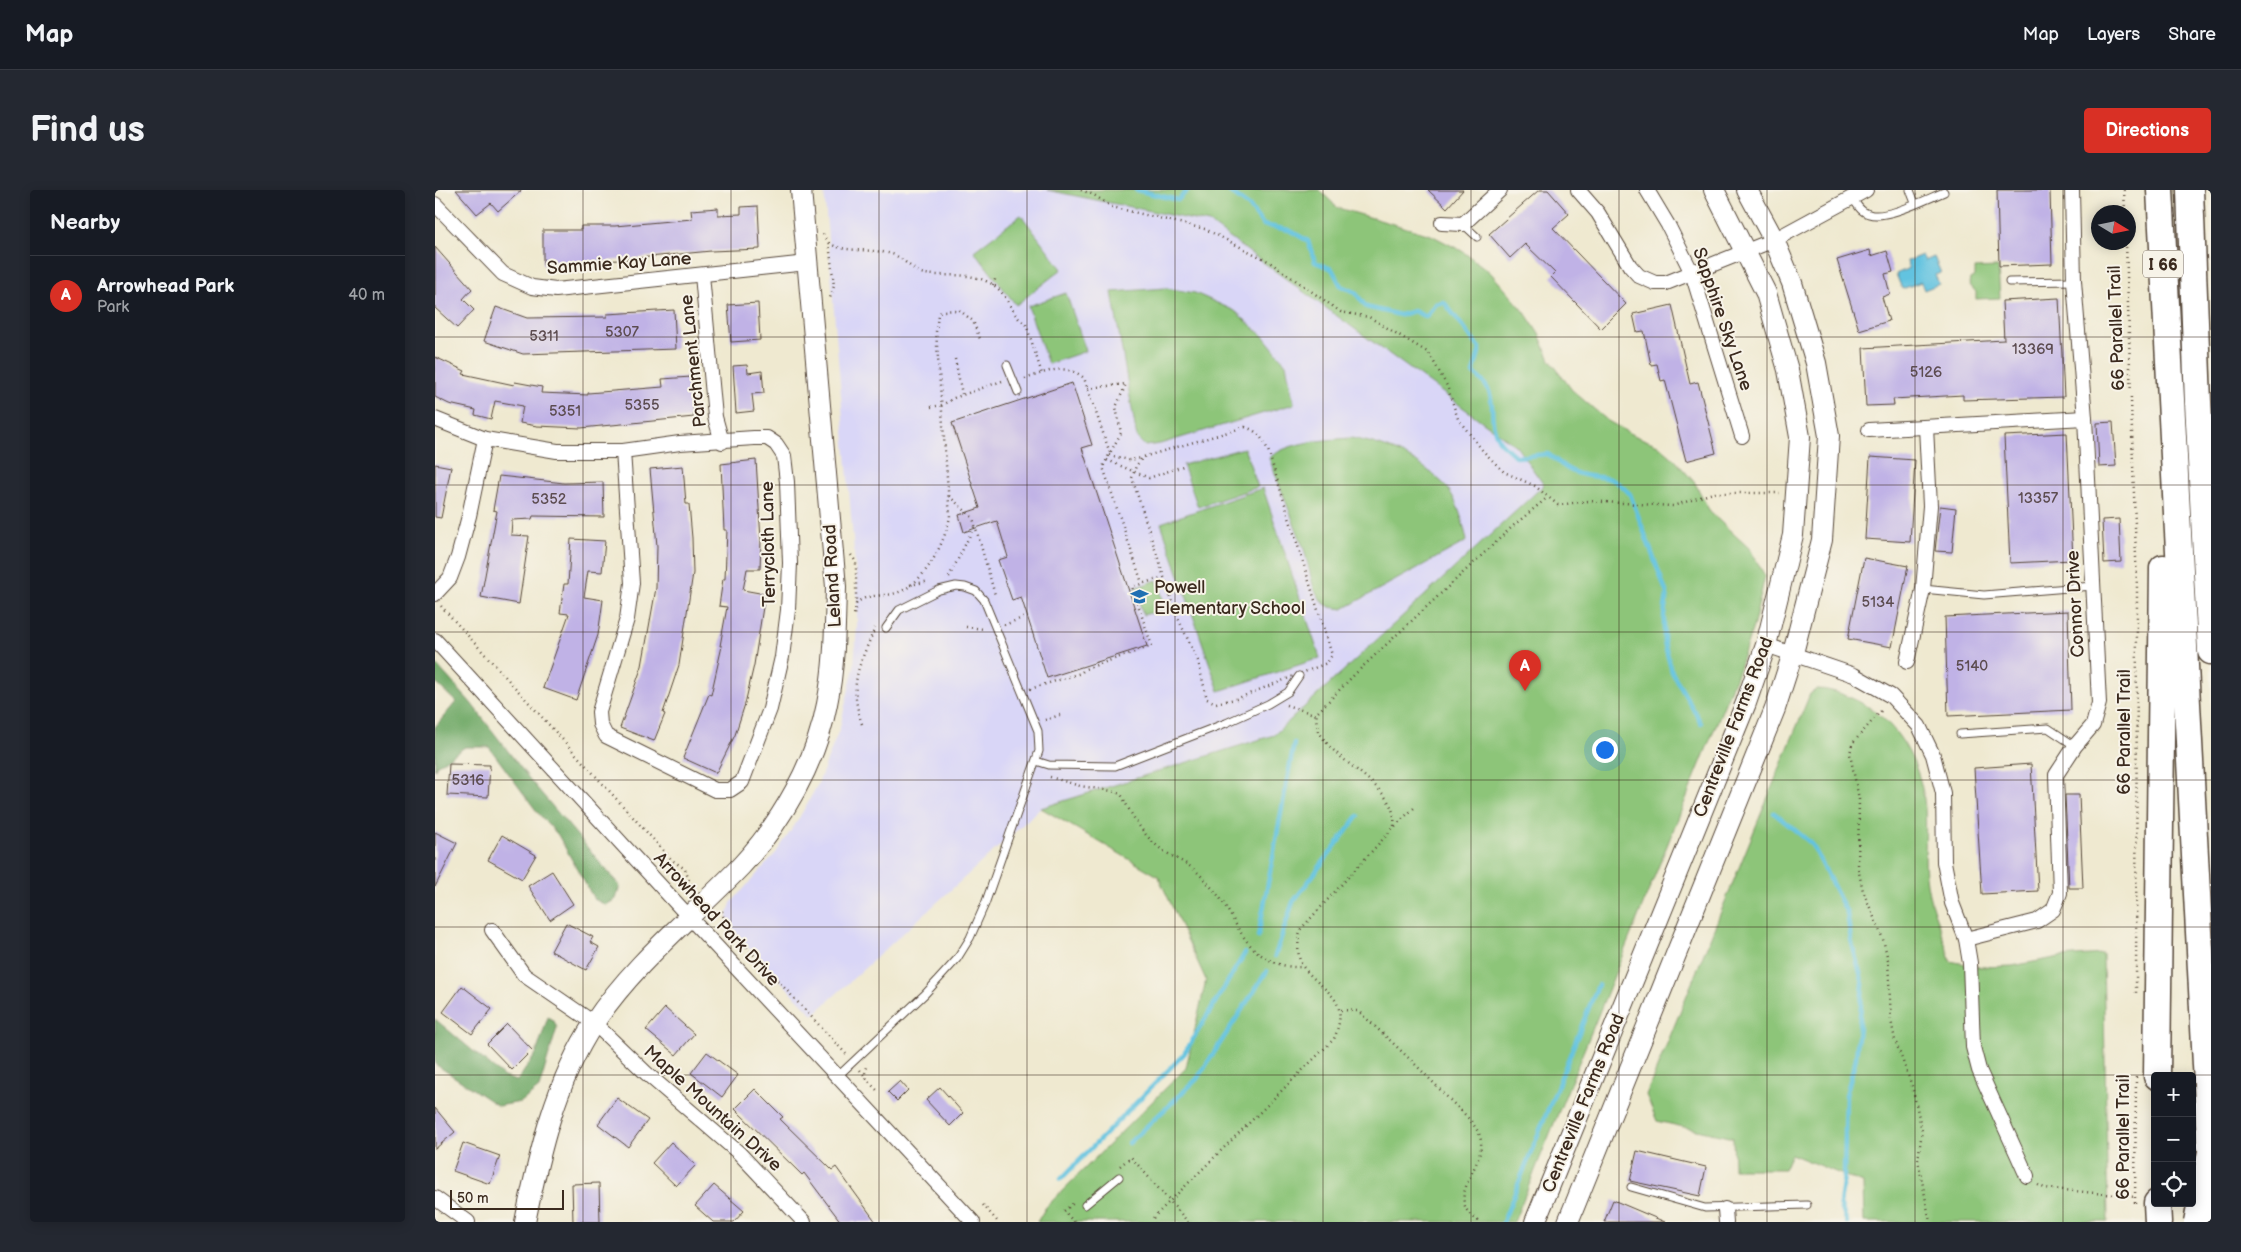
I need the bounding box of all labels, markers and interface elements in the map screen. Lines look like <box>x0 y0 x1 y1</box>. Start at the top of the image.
text: Map <box>25 20 73 49</box>
text: Map <box>2023 24 2059 45</box>
text: Layers <box>2087 24 2140 45</box>
text: Share <box>2168 24 2216 45</box>
button: Directions <box>2084 108 2211 153</box>
text: Find us <box>30 109 145 152</box>
north arrow <box>2091 205 2136 250</box>
text: Nearby <box>50 210 120 235</box>
street label: Sapphire Sky Lane <box>1688 245 1757 394</box>
street label: Sammie Kay Lane <box>546 248 692 279</box>
road number: I 66 <box>2143 251 2183 278</box>
street label: 66 Parallel Trail <box>2104 265 2129 391</box>
text: Arrowhead Park <box>97 275 234 298</box>
text: A <box>61 286 71 305</box>
text: 40 m <box>348 286 385 305</box>
street label: Parchment Lane <box>676 293 711 428</box>
text: Park <box>97 298 129 317</box>
house number: 5307 <box>605 323 640 342</box>
house number: 5311 <box>529 327 559 346</box>
house number: 13369 <box>2012 340 2054 359</box>
house number: 5126 <box>1910 363 1942 382</box>
house number: 5355 <box>624 396 660 415</box>
house number: 5351 <box>549 402 581 421</box>
street label: Terrycloth Lane <box>757 481 780 607</box>
house number: 13357 <box>2018 489 2059 508</box>
house number: 5352 <box>531 490 567 509</box>
street label: Leland Road <box>819 524 846 628</box>
street label: Connor Drive <box>2062 550 2089 658</box>
place label: Powell Elementary School <box>1154 577 1305 619</box>
school or university icon: Powell Elementary School <box>1130 587 1150 607</box>
house number: 5134 <box>1862 593 1894 612</box>
street label: Centreville Farms Road <box>1689 634 1778 820</box>
pin: A <box>1509 650 1541 691</box>
house number: 5140 <box>1956 657 1988 676</box>
street label: 66 Parallel Trail <box>2114 669 2135 795</box>
your location <box>1592 737 1618 763</box>
house number: 5316 <box>452 771 484 790</box>
street label: Arrowhead Park Drive <box>649 848 784 991</box>
street label: Centreville Farms Road <box>1538 1011 1629 1196</box>
street label: Maple Mountain Drive <box>639 1041 786 1176</box>
map controls <box>2151 1072 2196 1207</box>
button: + <box>2151 1072 2196 1117</box>
street label: 66 Parallel Trail <box>2113 1074 2134 1200</box>
button: − <box>2151 1117 2196 1162</box>
button: locate <box>2151 1162 2196 1207</box>
scale bar <box>450 1187 564 1210</box>
text: 50 m <box>457 1190 489 1207</box>

